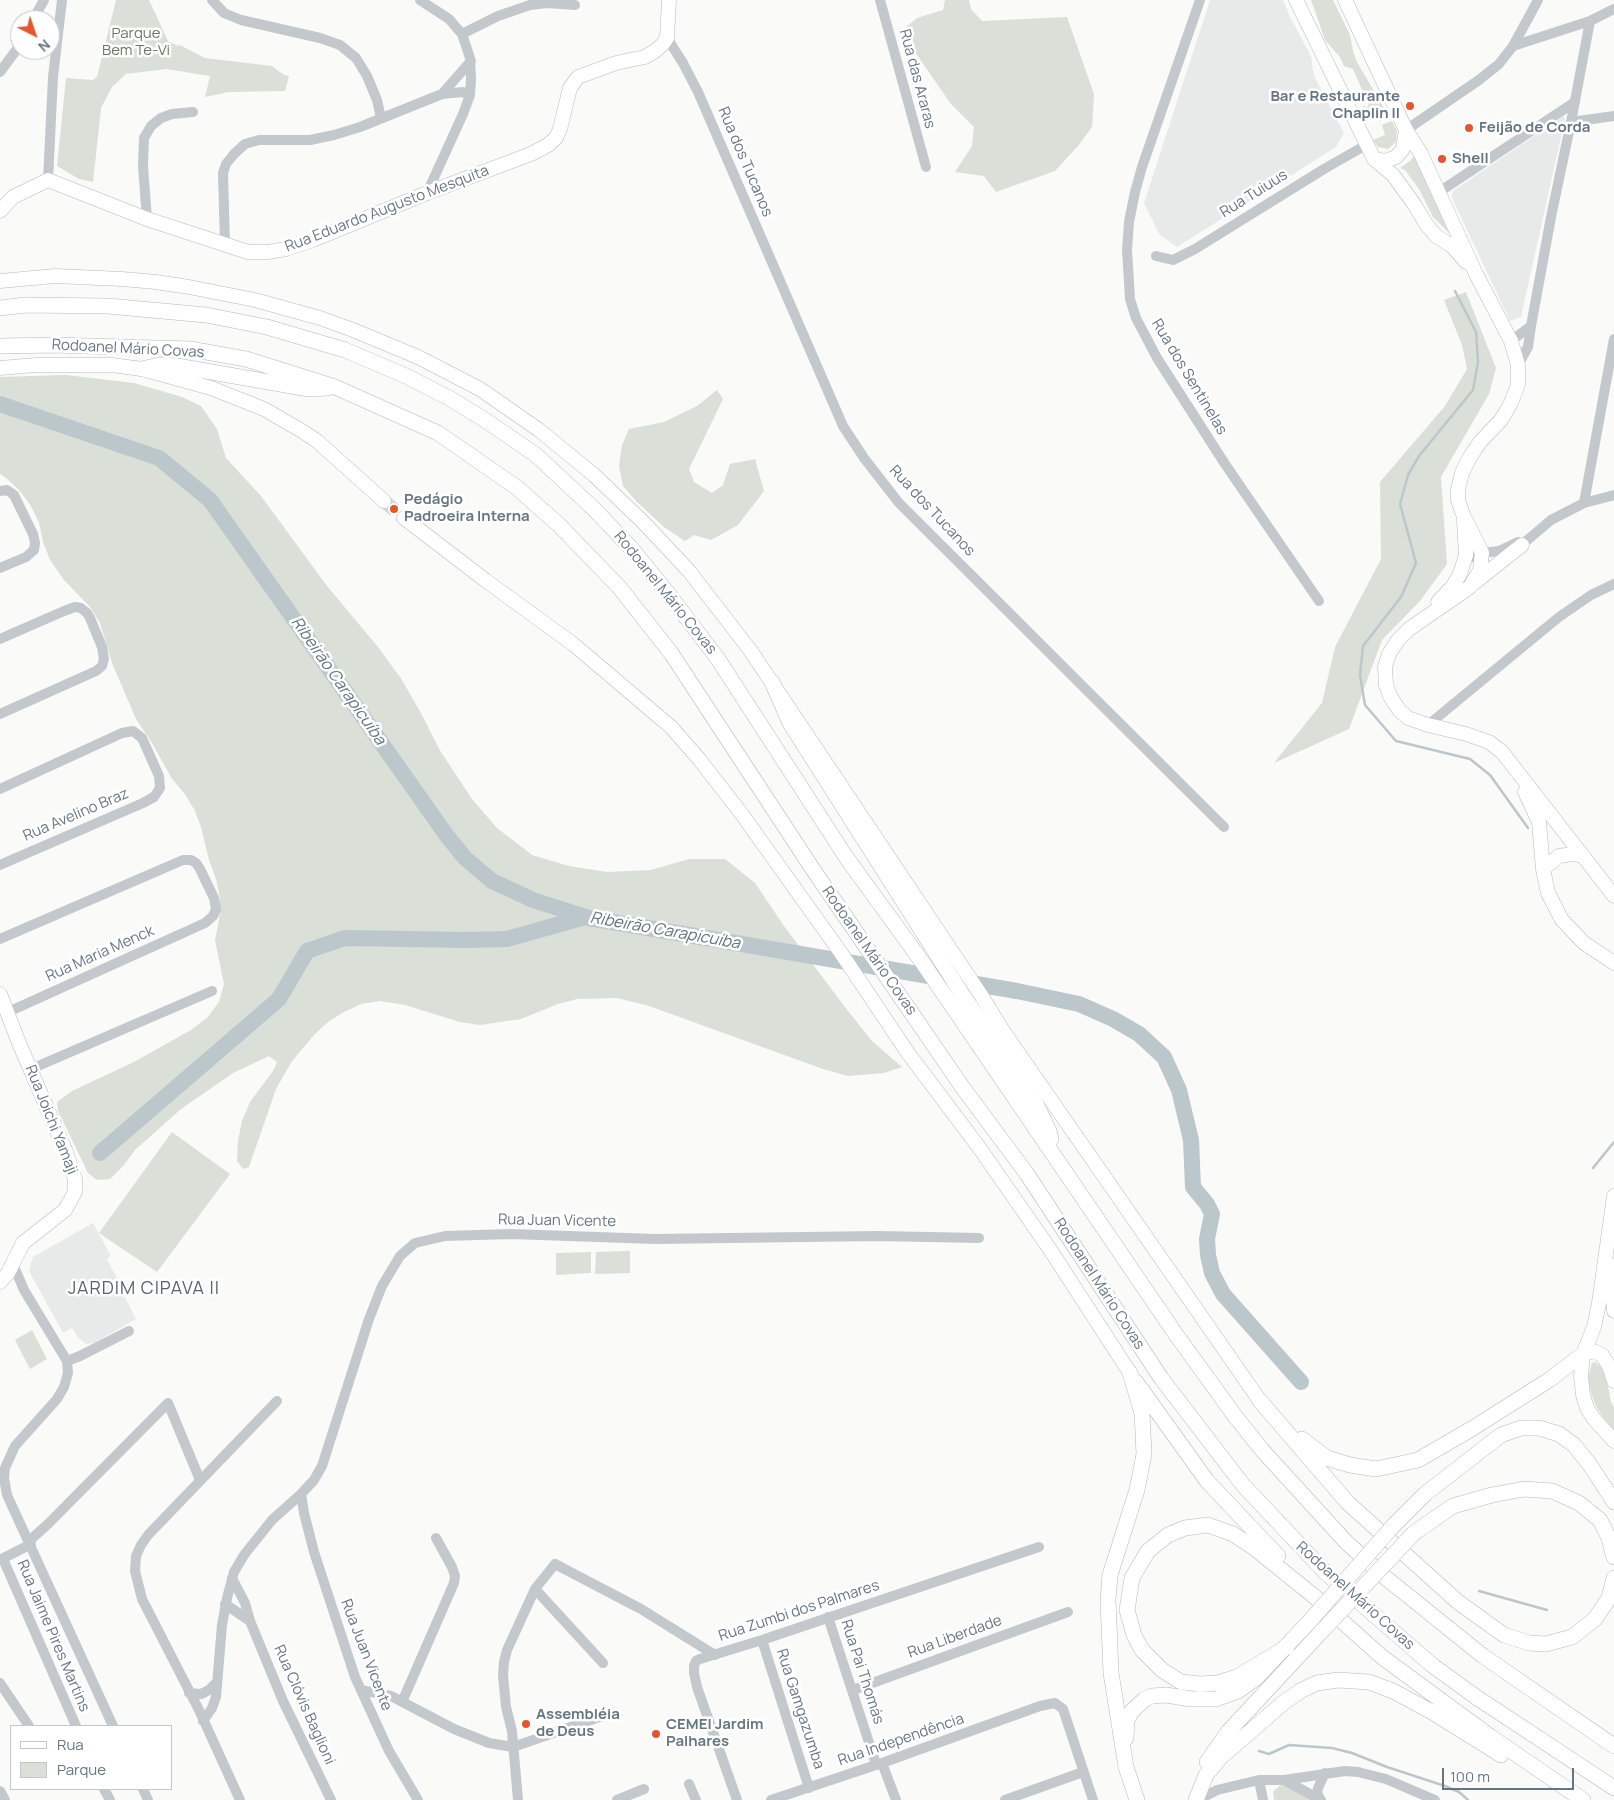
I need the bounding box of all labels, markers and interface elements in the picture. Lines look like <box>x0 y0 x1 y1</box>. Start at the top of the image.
north arrow <box>10 10 60 60</box>
park label: Parque Bem Te-Vi <box>102 25 170 60</box>
street label: Rua das Araras <box>895 27 939 131</box>
text: N <box>34 35 55 56</box>
place label: Bar e Restaurante Chaplin II <box>1270 88 1400 123</box>
marker: Bar e Restaurante Chaplin II <box>1404 100 1416 112</box>
street label: Rua dos Tucanos <box>714 104 776 220</box>
place label: Feijão de Corda <box>1479 119 1590 137</box>
marker: Feijão de Corda <box>1463 122 1475 134</box>
place label: Shell <box>1452 150 1489 168</box>
marker: Shell <box>1436 153 1448 165</box>
street label: Rua Eduardo Augusto Mesquita <box>283 162 491 256</box>
street label: Rua Tuiuus <box>1217 166 1291 222</box>
street label: Rua dos Sentinelas <box>1147 316 1231 438</box>
street label: Rodoanel Mário Covas <box>51 336 205 362</box>
street label: Rua dos Tucanos <box>885 462 979 560</box>
place label: Pedágio Padroeira Interna <box>404 491 530 526</box>
marker: Pedágio Padroeira Interna <box>388 503 400 515</box>
street label: Rodoanel Mário Covas <box>610 528 720 658</box>
water label: Ribeirão Carapicuíba <box>287 613 389 749</box>
street label: Rua Avelino Braz <box>20 785 132 845</box>
street label: Rodoanel Mário Covas <box>818 883 920 1019</box>
water label: Ribeirão Carapicuíba <box>589 908 741 954</box>
street label: Rua Maria Menck <box>43 922 157 986</box>
street label: Rua Joichi Yamaji <box>21 1063 81 1177</box>
street label: Rua Juan Vicente <box>498 1211 616 1231</box>
street label: Rodoanel Mário Covas <box>1050 1215 1148 1353</box>
district label: JARDIM CIPAVA II <box>66 1278 222 1300</box>
street label: Rodoanel Mário Covas <box>1292 1538 1418 1654</box>
street label: Rua Jaime Pires Martins <box>13 1557 93 1715</box>
street label: Rua Zumbi dos Palmares <box>716 1576 882 1646</box>
street label: Rua Juan Vicente <box>336 1597 396 1713</box>
street label: Rua Liberdade <box>906 1612 1004 1662</box>
street label: Rua Pai Thomás <box>837 1617 887 1727</box>
street label: Rua Clóvis Baglioni <box>270 1642 338 1768</box>
street label: Rua Gamgazumba <box>772 1647 828 1771</box>
place label: Assembléia de Deus <box>536 1706 620 1741</box>
street label: Rua Independência <box>836 1710 966 1770</box>
place label: CEMEI Jardim Palhares <box>666 1716 764 1751</box>
marker: Assembléia de Deus <box>520 1718 532 1730</box>
legend <box>10 1725 172 1790</box>
marker: CEMEI Jardim Palhares <box>650 1728 662 1740</box>
text: Rua <box>57 1734 84 1755</box>
scale bar <box>1444 1758 1576 1790</box>
text: Parque <box>57 1759 106 1780</box>
text: 100 m <box>1450 1766 1490 1787</box>

